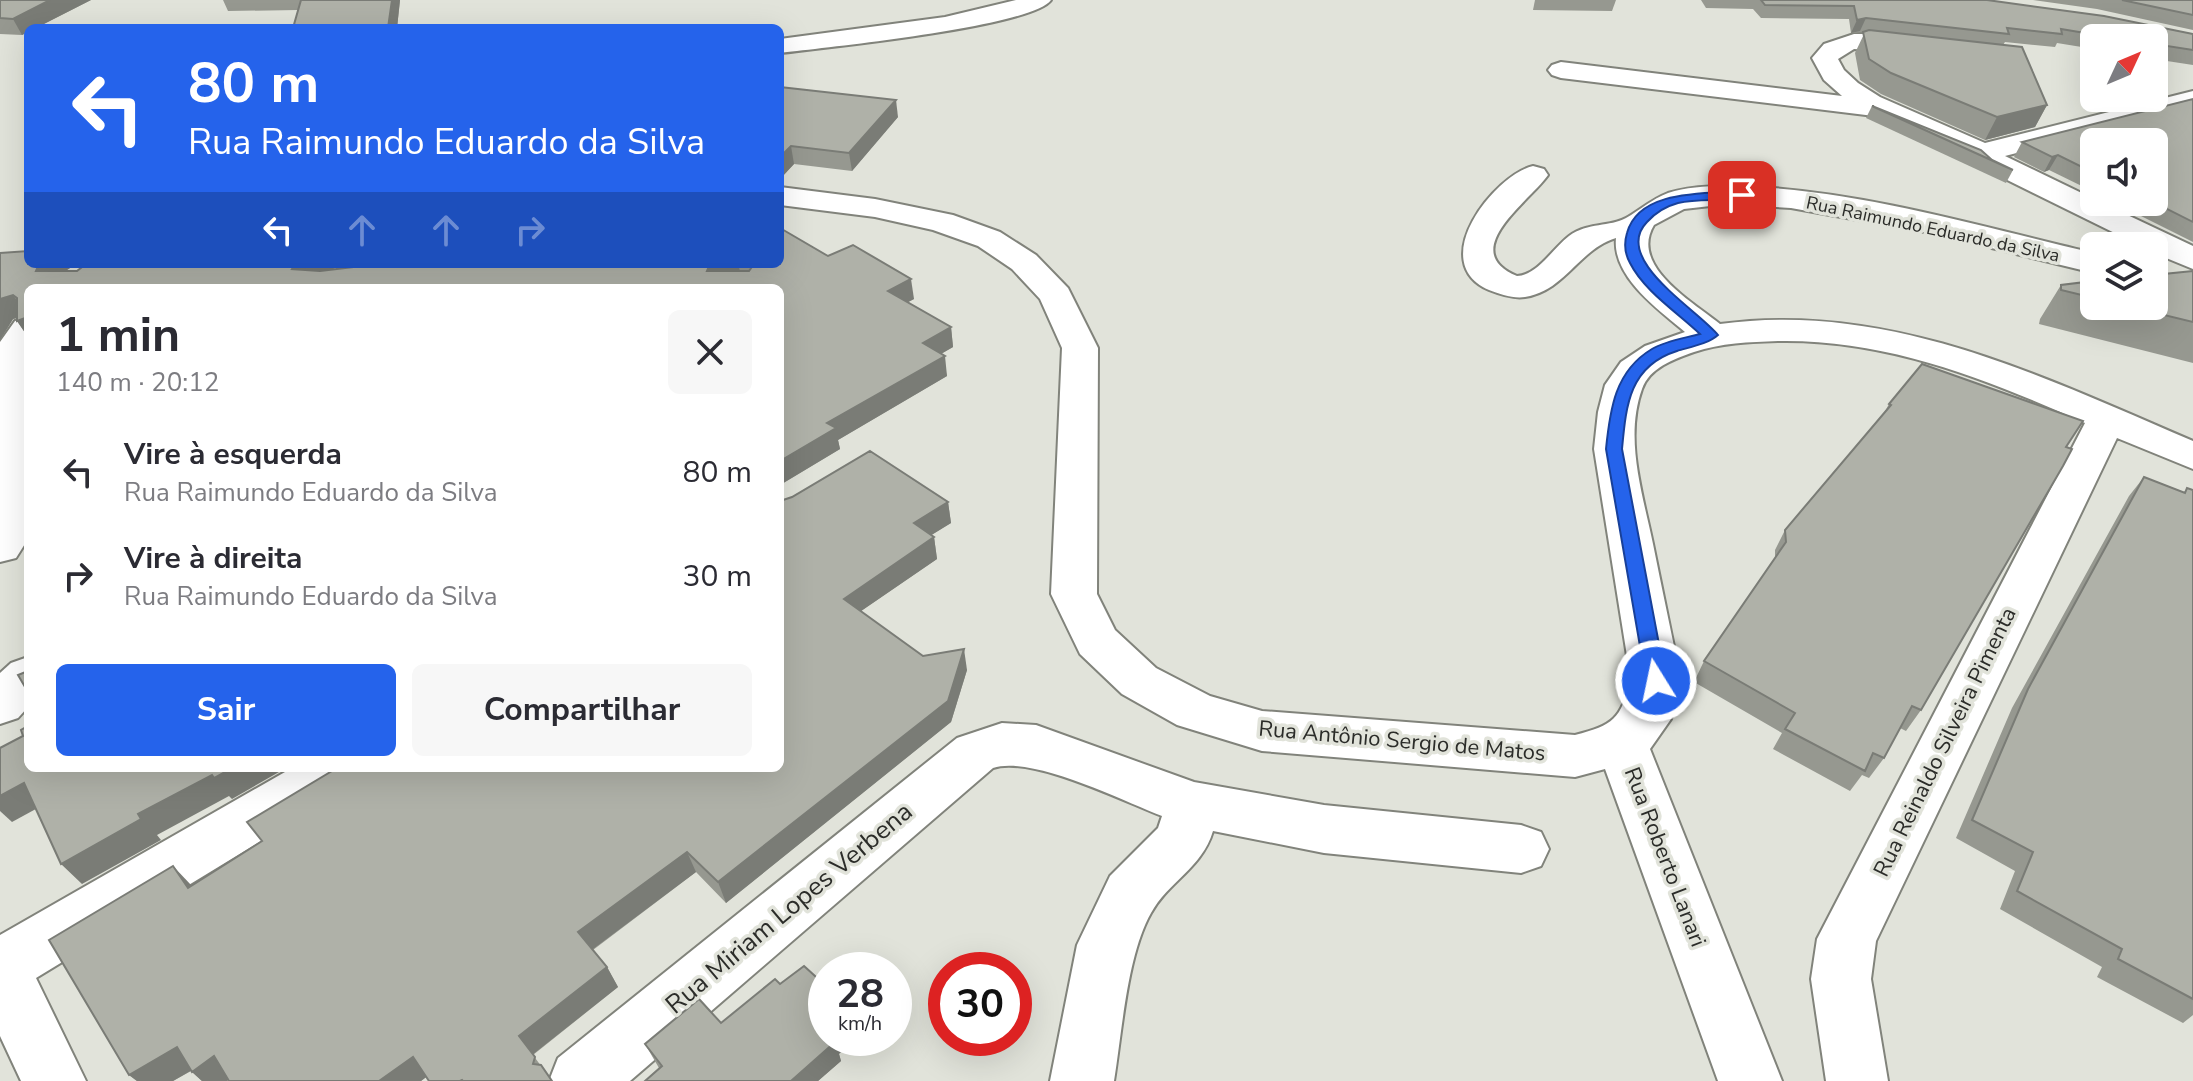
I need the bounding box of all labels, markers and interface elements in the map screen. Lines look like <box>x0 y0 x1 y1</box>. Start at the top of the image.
north arrow <box>2080 24 2168 112</box>
map controls <box>2080 24 2168 320</box>
text: 80 m <box>188 45 319 122</box>
icon: left <box>56 56 160 160</box>
text: Rua Raimundo Eduardo da Silva <box>188 118 705 167</box>
button: sound <box>2080 128 2168 216</box>
pin <box>1708 161 1776 229</box>
icon: arrive <box>1720 173 1764 217</box>
street label: Rua Raimundo Eduardo da Silva <box>1804 190 2062 268</box>
icon: left <box>256 208 300 252</box>
icon: ahead <box>340 208 384 252</box>
icon: ahead <box>424 208 468 252</box>
icon: right <box>508 208 552 252</box>
button: layers <box>2080 232 2168 320</box>
text: 1 min <box>56 302 180 368</box>
button: close <box>668 310 752 394</box>
text: 140 m · 20:12 <box>56 365 219 400</box>
text: Vire à esquerda <box>124 434 342 475</box>
icon: left <box>56 450 100 494</box>
text: 80 m <box>683 452 752 493</box>
text: Rua Raimundo Eduardo da Silva <box>124 475 497 510</box>
text: Vire à direita <box>124 538 302 579</box>
icon: right <box>56 554 100 598</box>
text: 30 m <box>683 556 752 597</box>
text: Rua Raimundo Eduardo da Silva <box>124 579 497 614</box>
street label: Rua Reinaldo Silveira Pimenta <box>1867 602 2023 882</box>
position arrow <box>1614 639 1698 723</box>
button: Sair <box>56 664 396 756</box>
button: Compartilhar <box>412 664 752 756</box>
street label: Rua Antônio Sergio de Matos <box>1257 714 1547 768</box>
street label: Rua Roberto Lanari <box>1617 763 1713 951</box>
street label: Rua Miriam Lopes Verbena <box>658 794 920 1022</box>
speed limit sign: 30 <box>928 952 1032 1056</box>
text: 28 <box>836 967 884 1021</box>
text: km/h <box>838 1010 882 1037</box>

